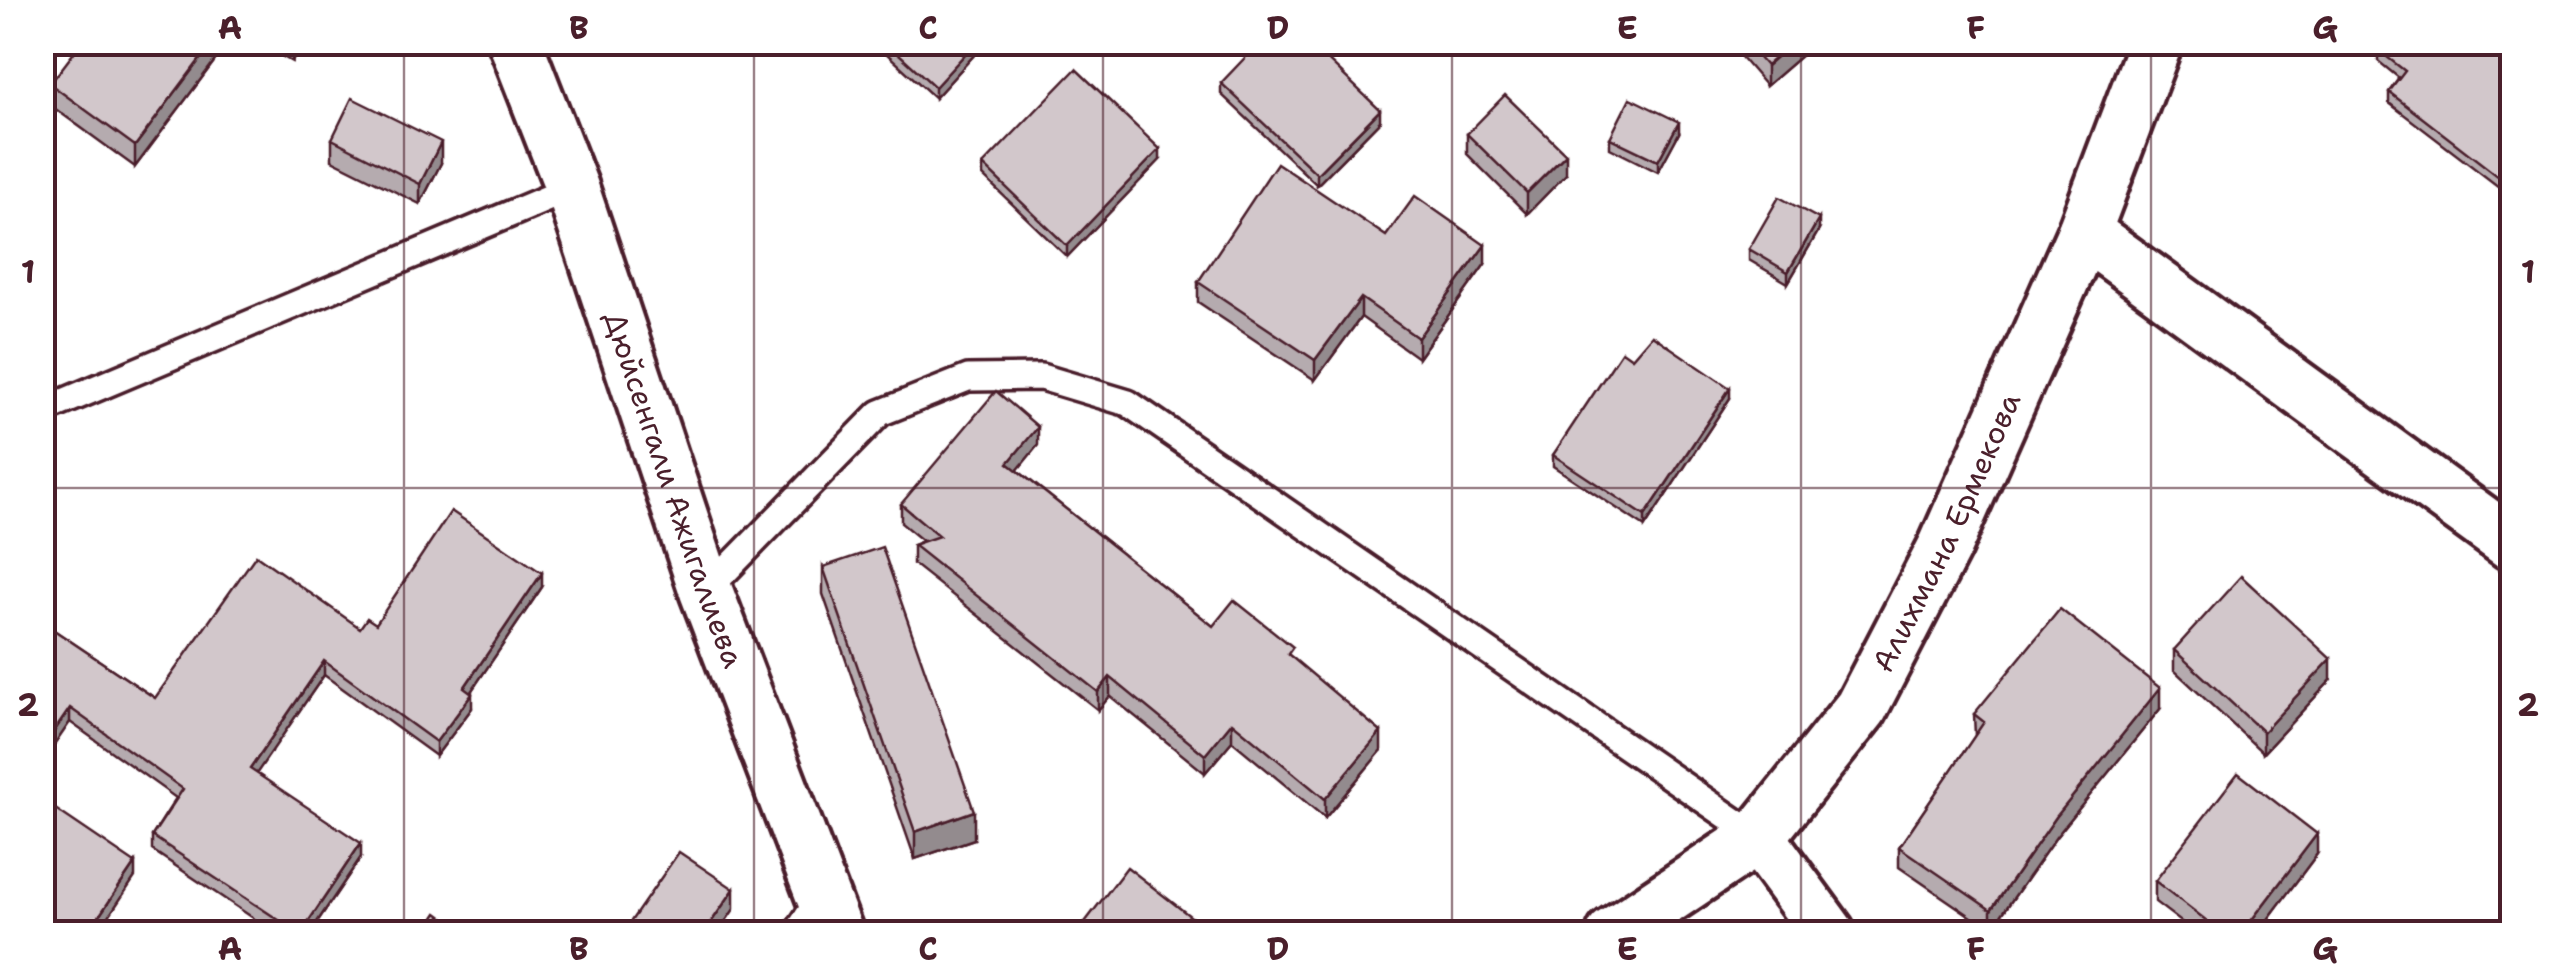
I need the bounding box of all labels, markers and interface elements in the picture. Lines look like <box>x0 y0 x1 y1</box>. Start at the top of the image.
text: A <box>218 6 242 49</box>
text: B <box>569 6 589 49</box>
text: C <box>918 6 938 49</box>
text: D <box>1267 6 1289 49</box>
text: E <box>1616 6 1638 49</box>
text: F <box>1967 6 1985 49</box>
text: G <box>2312 6 2338 49</box>
text: 1 <box>21 250 35 293</box>
text: 1 <box>2521 250 2535 293</box>
street label: Дюйсенгали Ажигалиева <box>594 306 755 674</box>
street label: Алихмана Ермекова <box>1862 386 2030 679</box>
text: 2 <box>17 683 39 726</box>
text: 2 <box>2517 683 2539 726</box>
text: A <box>218 927 242 970</box>
text: B <box>569 927 589 970</box>
text: C <box>918 927 938 970</box>
text: D <box>1267 927 1289 970</box>
text: E <box>1616 927 1638 970</box>
text: F <box>1967 927 1985 970</box>
text: G <box>2312 927 2338 970</box>

